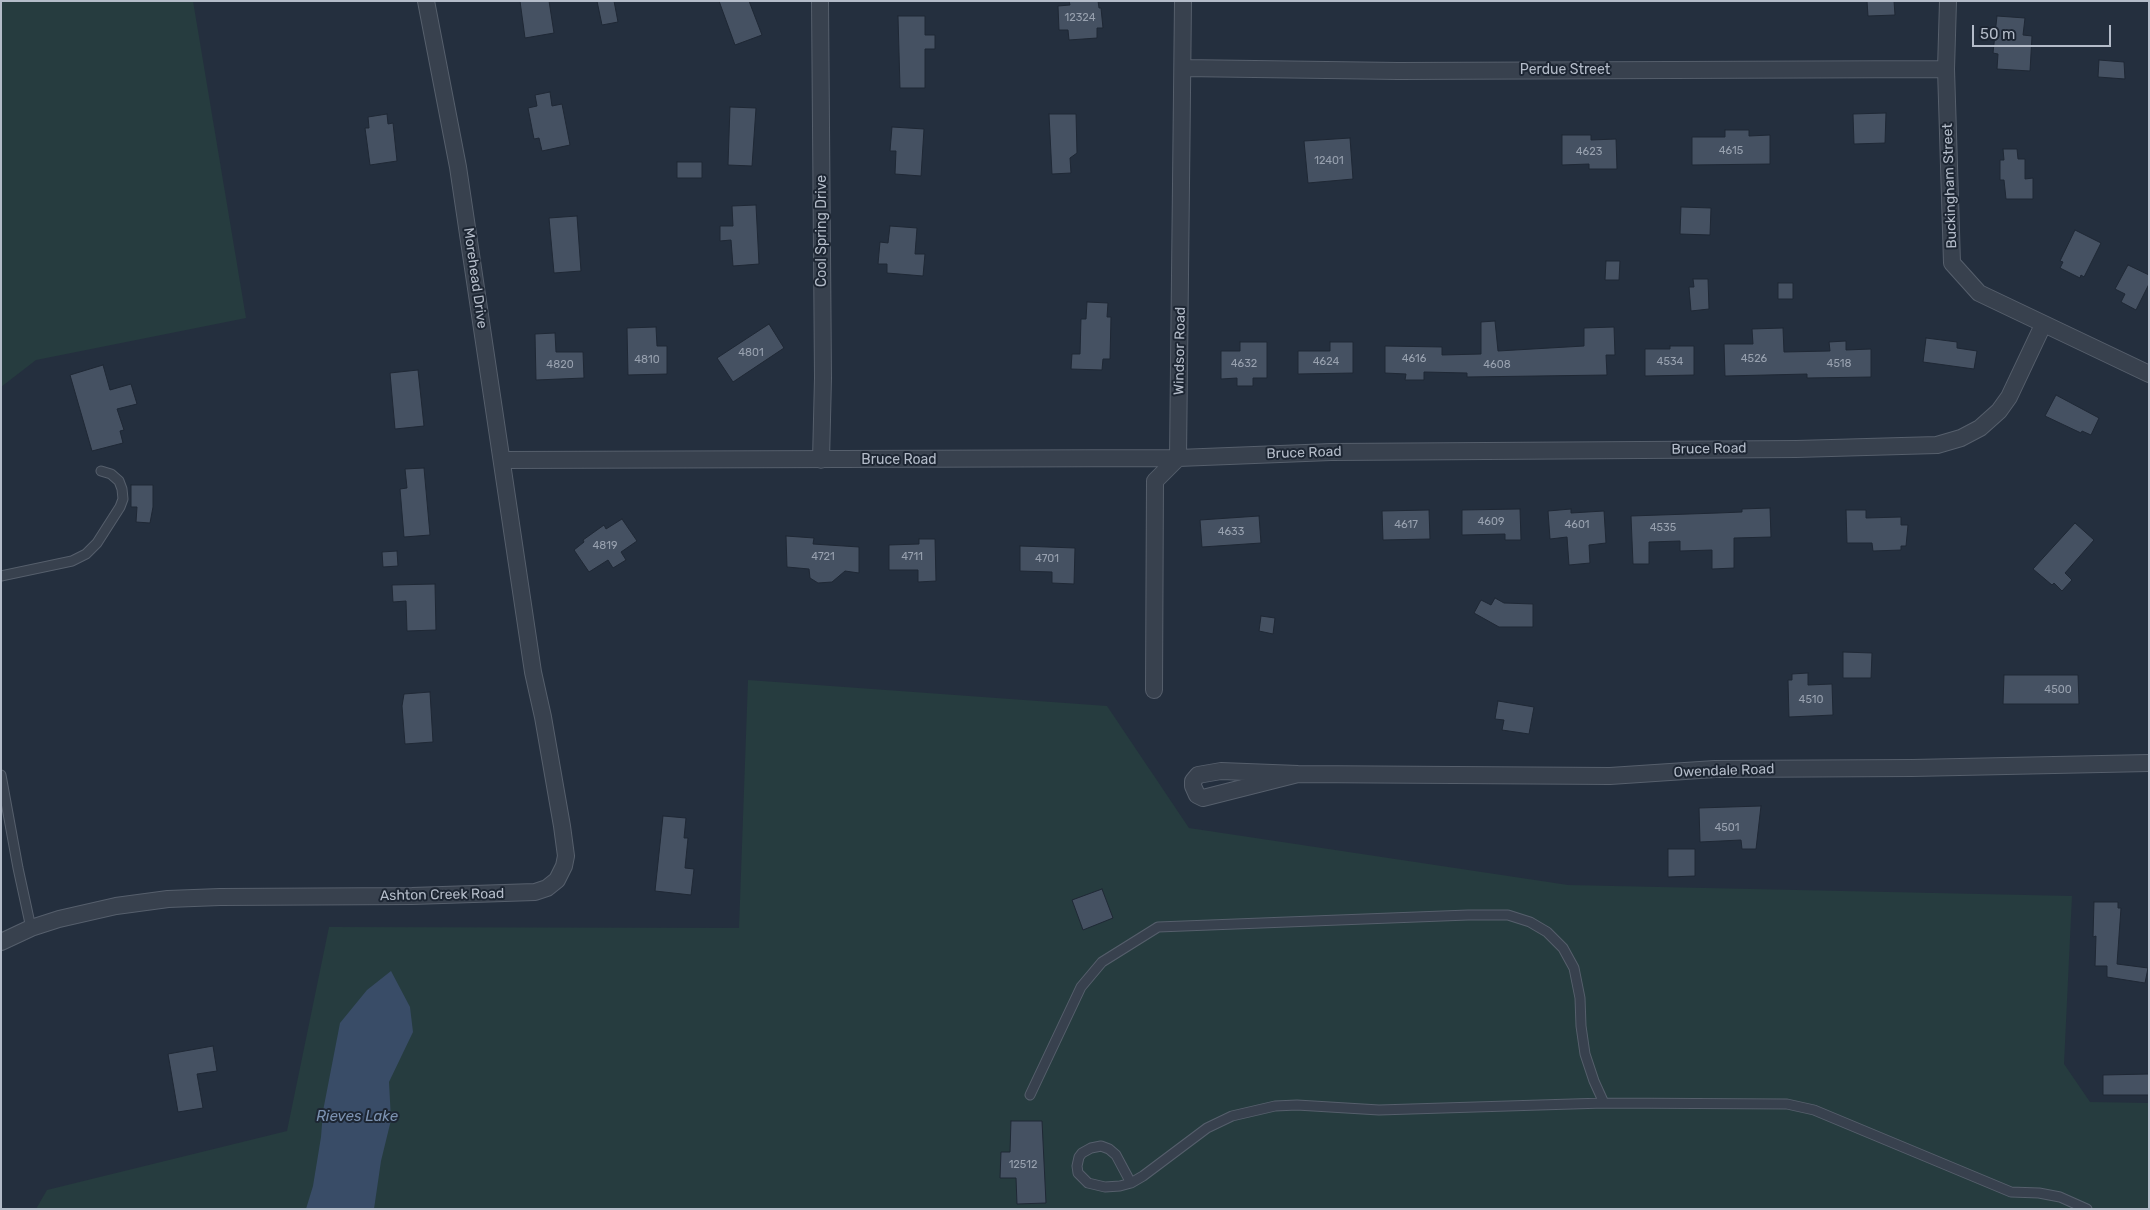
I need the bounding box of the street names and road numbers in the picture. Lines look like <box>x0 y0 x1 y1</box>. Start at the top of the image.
street label: Perdue Street <box>1520 62 1610 78</box>
street label: Buckingham Street <box>1939 123 1961 249</box>
street label: Cool Spring Drive <box>814 175 830 287</box>
street label: Morehead Drive <box>460 226 490 330</box>
street label: Windsor Road <box>1171 307 1189 395</box>
street label: Bruce Road <box>1671 440 1747 458</box>
street label: Bruce Road <box>1266 443 1342 463</box>
street label: Bruce Road <box>861 452 937 468</box>
street label: Owendale Road <box>1673 761 1775 781</box>
street label: Ashton Creek Road <box>380 886 504 904</box>

